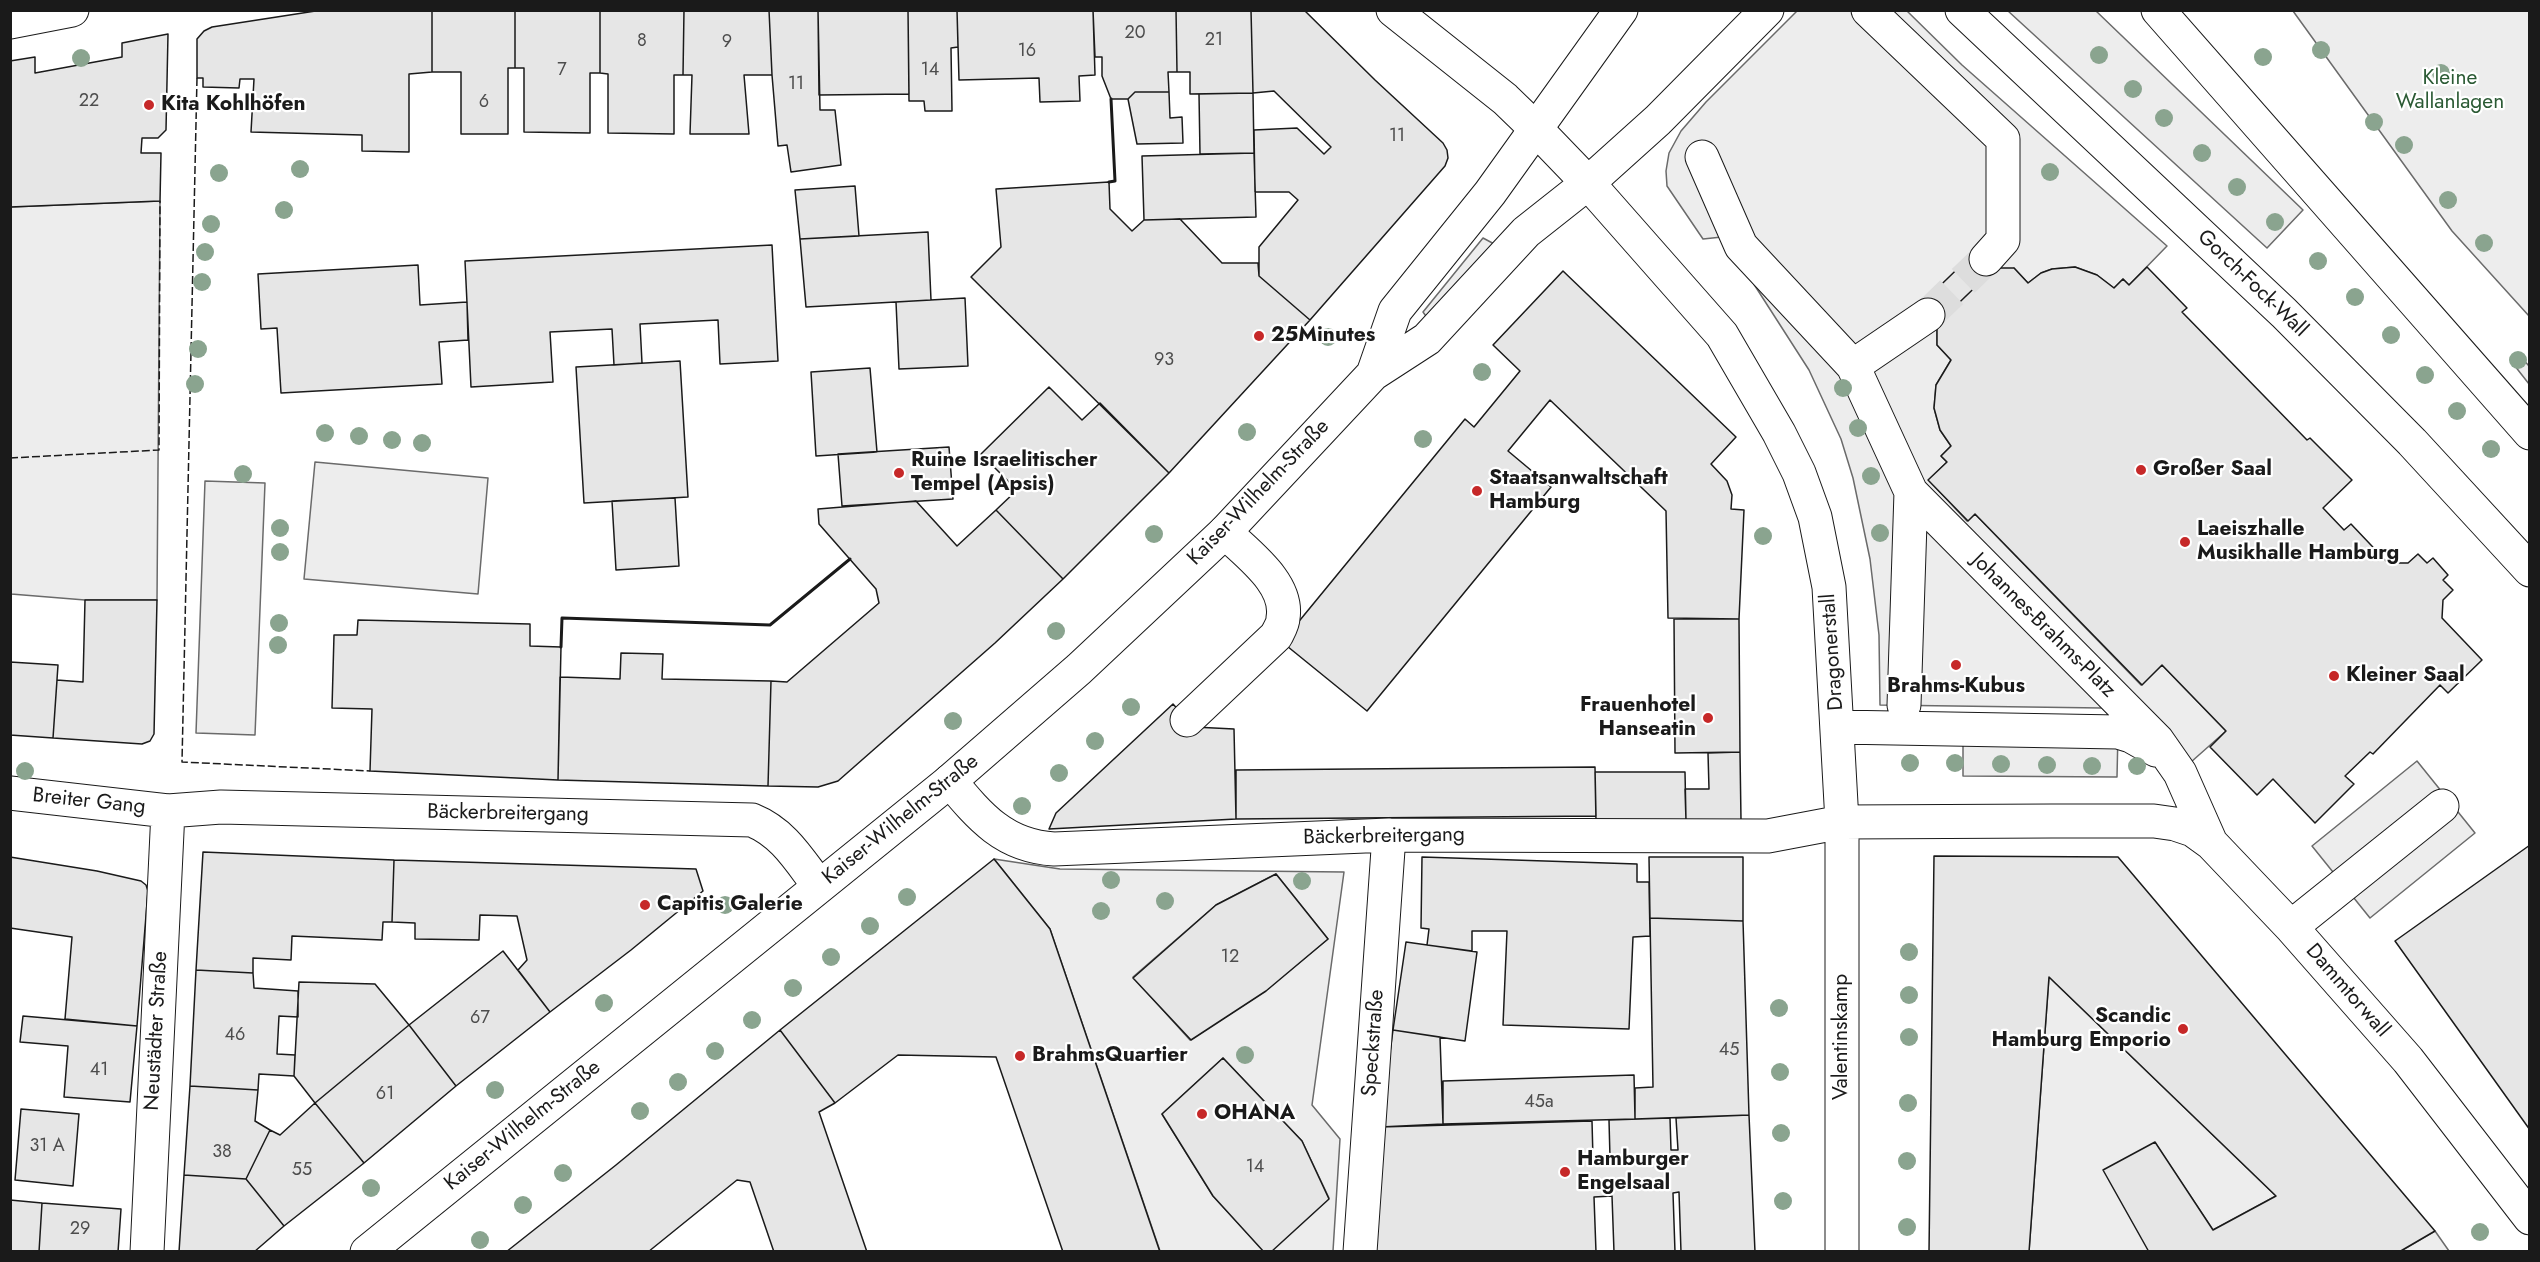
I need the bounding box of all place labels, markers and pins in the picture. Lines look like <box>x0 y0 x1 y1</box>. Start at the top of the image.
place label: Kita Kohlhöfen <box>161 92 306 118</box>
marker: Kita Kohlhöfen <box>142 98 156 112</box>
place label: 25Minutes <box>1271 323 1375 349</box>
marker: 25Minutes <box>1252 329 1266 343</box>
place label: Ruine Israelitischer Tempel (Apsis) <box>911 448 1098 498</box>
place label: Großer Saal <box>2153 457 2272 483</box>
marker: Großer Saal <box>2134 463 2148 477</box>
marker: Ruine Israelitischer Tempel (Apsis) <box>892 466 906 480</box>
place label: Staatsanwaltschaft Hamburg <box>1489 466 1668 516</box>
marker: Staatsanwaltschaft Hamburg <box>1470 484 1484 498</box>
place label: Laeiszhalle Musikhalle Hamburg <box>2197 517 2399 567</box>
marker: Laeiszhalle Musikhalle Hamburg <box>2178 535 2192 549</box>
marker: Brahms-Kubus <box>1949 658 1963 672</box>
place label: Kleiner Saal <box>2346 663 2465 689</box>
marker: Kleiner Saal <box>2327 669 2341 683</box>
place label: Brahms-Kubus <box>1887 674 2025 700</box>
place label: Frauenhotel Hanseatin <box>1580 693 1696 743</box>
marker: Frauenhotel Hanseatin <box>1701 711 1715 725</box>
place label: Capitis Galerie <box>657 892 803 918</box>
marker: Capitis Galerie <box>638 898 652 912</box>
place label: Scandic Hamburg Emporio <box>1991 1004 2171 1054</box>
marker: Scandic Hamburg Emporio <box>2176 1022 2190 1036</box>
place label: BrahmsQuartier <box>1032 1043 1188 1069</box>
marker: BrahmsQuartier <box>1013 1049 1027 1063</box>
place label: OHANA <box>1214 1101 1295 1127</box>
marker: OHANA <box>1195 1107 1209 1121</box>
place label: Hamburger Engelsaal <box>1577 1147 1689 1197</box>
marker: Hamburger Engelsaal <box>1558 1165 1572 1179</box>

